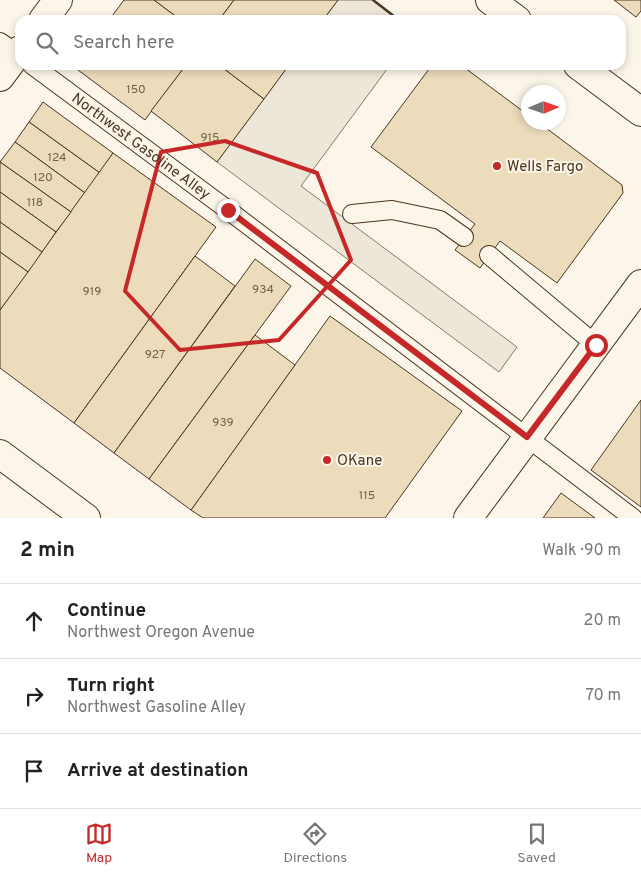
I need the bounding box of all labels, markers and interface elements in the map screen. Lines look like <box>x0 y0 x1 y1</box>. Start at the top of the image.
search box <box>15 15 626 70</box>
icon: search <box>33 29 61 57</box>
text: Search here <box>73 31 175 55</box>
house number: 150 <box>126 82 146 98</box>
north arrow <box>521 85 566 130</box>
street label: Northwest Gasoline Alley <box>67 89 214 205</box>
house number: 915 <box>200 130 220 146</box>
house number: 124 <box>47 150 67 166</box>
place label: Wells Fargo <box>507 158 583 177</box>
marker: Wells Fargo <box>491 160 503 172</box>
house number: 120 <box>33 170 53 186</box>
house number: 118 <box>27 195 43 211</box>
route end <box>217 199 240 222</box>
house number: 934 <box>252 282 274 298</box>
house number: 919 <box>83 284 101 300</box>
route start <box>585 334 608 357</box>
house number: 927 <box>145 347 165 363</box>
house number: 939 <box>212 415 234 431</box>
place label: OKane <box>337 452 382 471</box>
marker: OKane <box>321 454 333 466</box>
house number: 115 <box>359 488 375 504</box>
text: 2 min <box>20 537 75 564</box>
text: Walk · 90 m <box>542 541 621 561</box>
text: Continue <box>67 599 146 623</box>
icon: ahead <box>20 607 48 635</box>
text: 20 m <box>584 611 621 631</box>
text: Northwest Oregon Avenue <box>67 623 255 643</box>
text: Turn right <box>67 674 155 698</box>
icon: right <box>20 682 48 710</box>
text: 70 m <box>586 686 621 706</box>
text: Northwest Gasoline Alley <box>67 698 246 718</box>
icon: arrive <box>20 757 48 785</box>
text: Arrive at destination <box>67 759 248 783</box>
tab: Map <box>85 820 113 867</box>
tab: Directions <box>283 820 347 867</box>
tab: Saved <box>517 820 556 867</box>

